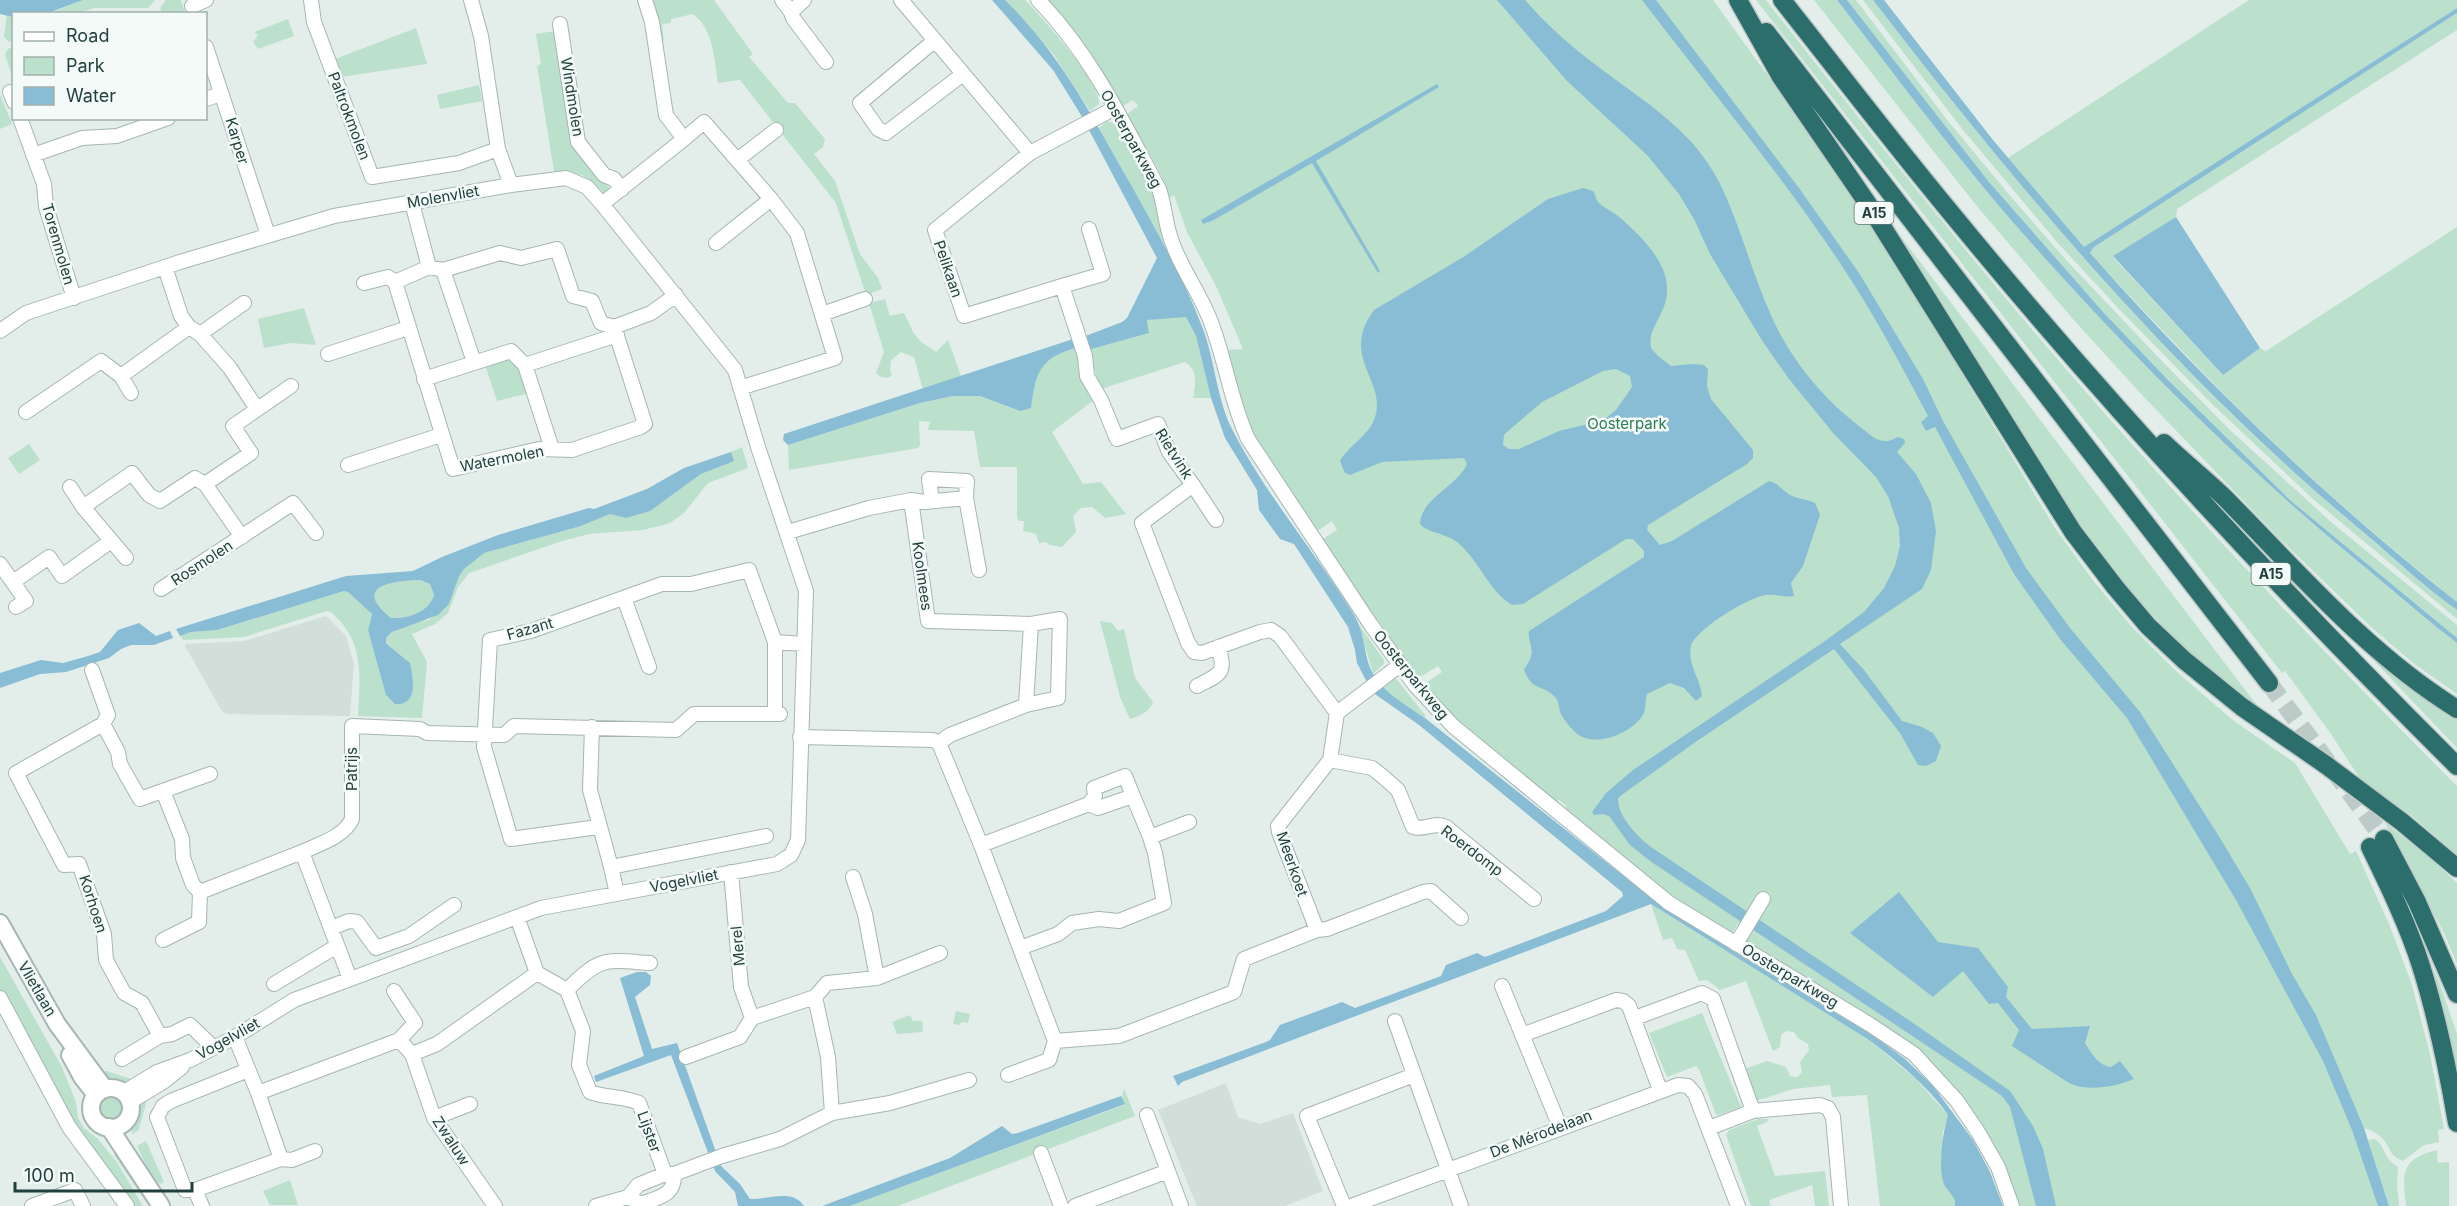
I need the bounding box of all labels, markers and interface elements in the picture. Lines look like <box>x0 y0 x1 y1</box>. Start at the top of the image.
legend <box>12 12 207 120</box>
text: Road <box>66 25 109 46</box>
text: Park <box>66 55 105 76</box>
street label: Windmolen <box>557 56 588 138</box>
street label: Paltrokmolen <box>324 69 375 163</box>
text: Water <box>66 85 116 106</box>
street label: Oosterparkweg <box>1097 86 1166 191</box>
street label: Karper <box>221 115 254 167</box>
street label: Molenvliet <box>405 181 481 212</box>
street label: Torenmolen <box>38 201 79 287</box>
road number: A15 <box>1854 202 1894 224</box>
street label: Pelikaan <box>930 238 967 300</box>
park label: Oosterpark <box>1587 414 1668 433</box>
street label: Rietvink <box>1151 425 1198 483</box>
street label: Watermolen <box>458 441 546 476</box>
street label: Rosmolen <box>167 536 236 590</box>
street label: Koolmees <box>908 540 937 612</box>
road number: A15 <box>2252 563 2290 585</box>
street label: Fazant <box>504 613 555 644</box>
street label: Oosterparkweg <box>1370 626 1453 723</box>
street label: Patrijs <box>342 747 361 791</box>
street label: Roerdomp <box>1437 821 1507 880</box>
street label: Meerkoet <box>1273 829 1312 899</box>
street label: Vogelvliet <box>648 865 720 896</box>
street label: Korhoen <box>75 872 112 935</box>
street label: Merel <box>726 925 749 967</box>
street label: Oosterparkweg <box>1738 939 1842 1012</box>
street label: Vlietlaan <box>14 958 61 1020</box>
street label: Vogelvliet <box>193 1013 263 1064</box>
street label: De Mérodelaan <box>1487 1105 1595 1162</box>
street label: Lijster <box>633 1108 666 1156</box>
street label: Zwaluw <box>428 1113 474 1169</box>
scale bar <box>15 1155 192 1193</box>
text: 100 m <box>24 1165 75 1186</box>

